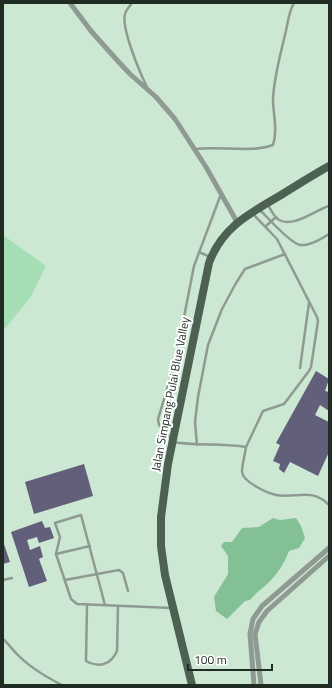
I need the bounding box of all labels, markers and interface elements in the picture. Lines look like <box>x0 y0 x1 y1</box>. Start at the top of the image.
street label: Jalan Simpang Pulai Blue Valley <box>146 315 194 473</box>
scale bar <box>188 646 272 672</box>
text: 100 m <box>194 650 227 669</box>

